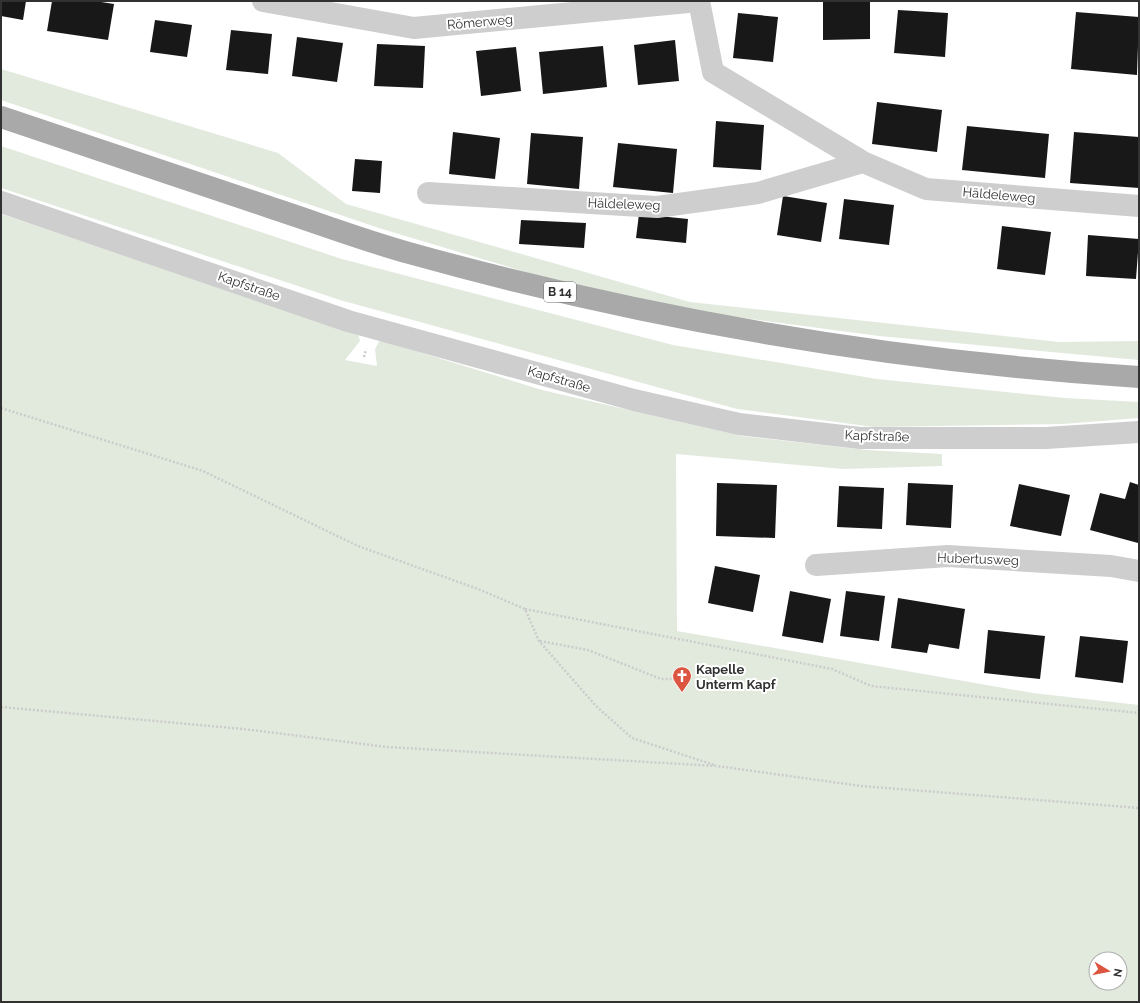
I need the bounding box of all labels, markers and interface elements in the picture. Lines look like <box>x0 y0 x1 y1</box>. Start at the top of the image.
street label: Römerweg <box>446 12 514 32</box>
street label: Häldeleweg <box>962 184 1036 206</box>
street label: Häldeleweg <box>587 195 661 213</box>
street label: Kapfstraße <box>216 268 282 304</box>
road number: B 14 <box>544 282 576 302</box>
street label: Kapfstraße <box>526 363 593 395</box>
street label: Kapfstraße <box>844 427 910 445</box>
street label: Hubertusweg <box>937 550 1019 568</box>
place label: Kapelle Unterm Kapf <box>696 662 777 692</box>
church icon: Kapelle Unterm Kapf <box>671 665 693 693</box>
north arrow <box>1088 951 1128 991</box>
text: N <box>1110 967 1124 978</box>

